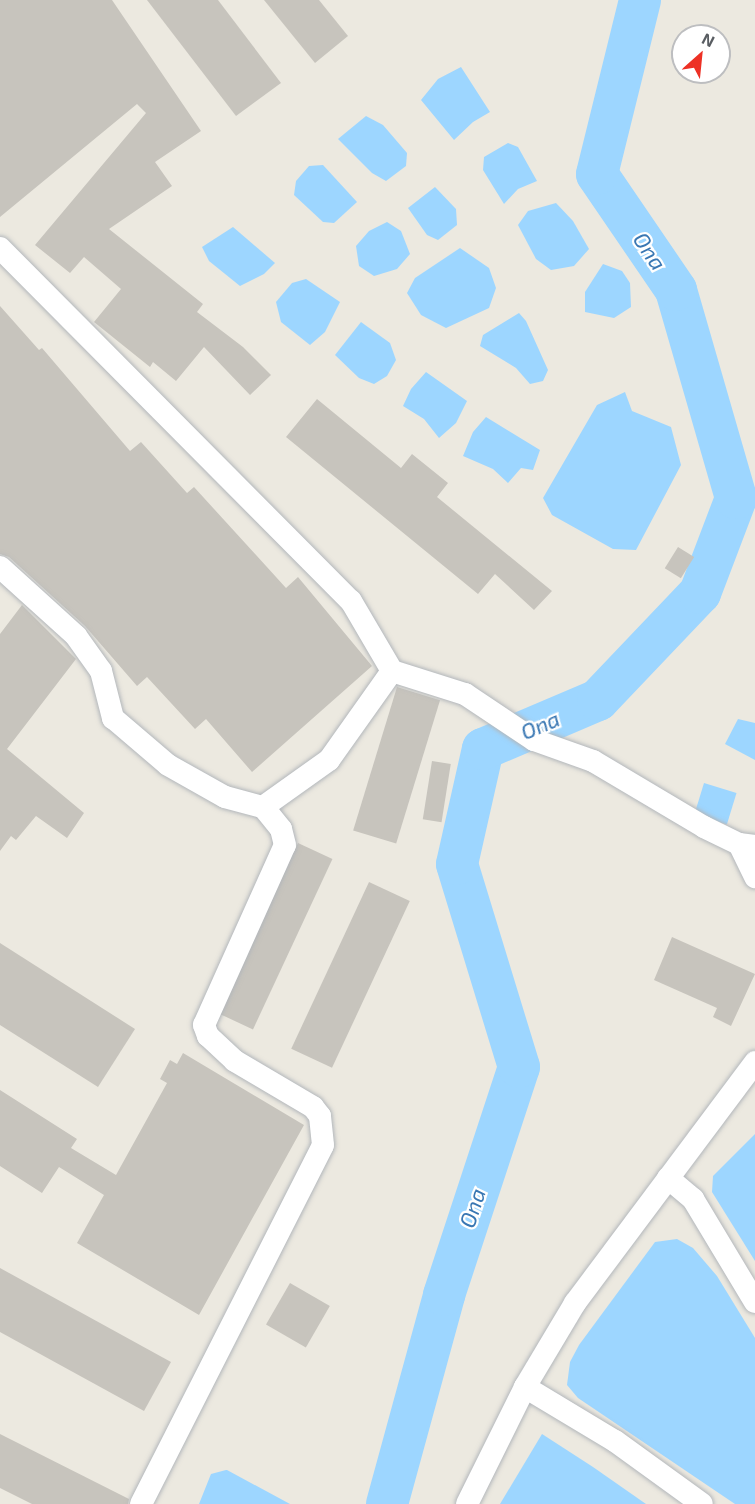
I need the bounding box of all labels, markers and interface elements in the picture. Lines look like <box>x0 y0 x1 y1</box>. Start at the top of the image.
north arrow <box>671 24 731 84</box>
text: N <box>699 28 718 50</box>
water label: Ona <box>628 227 672 275</box>
water label: Ona <box>516 705 564 745</box>
water label: Ona <box>453 1185 491 1231</box>

